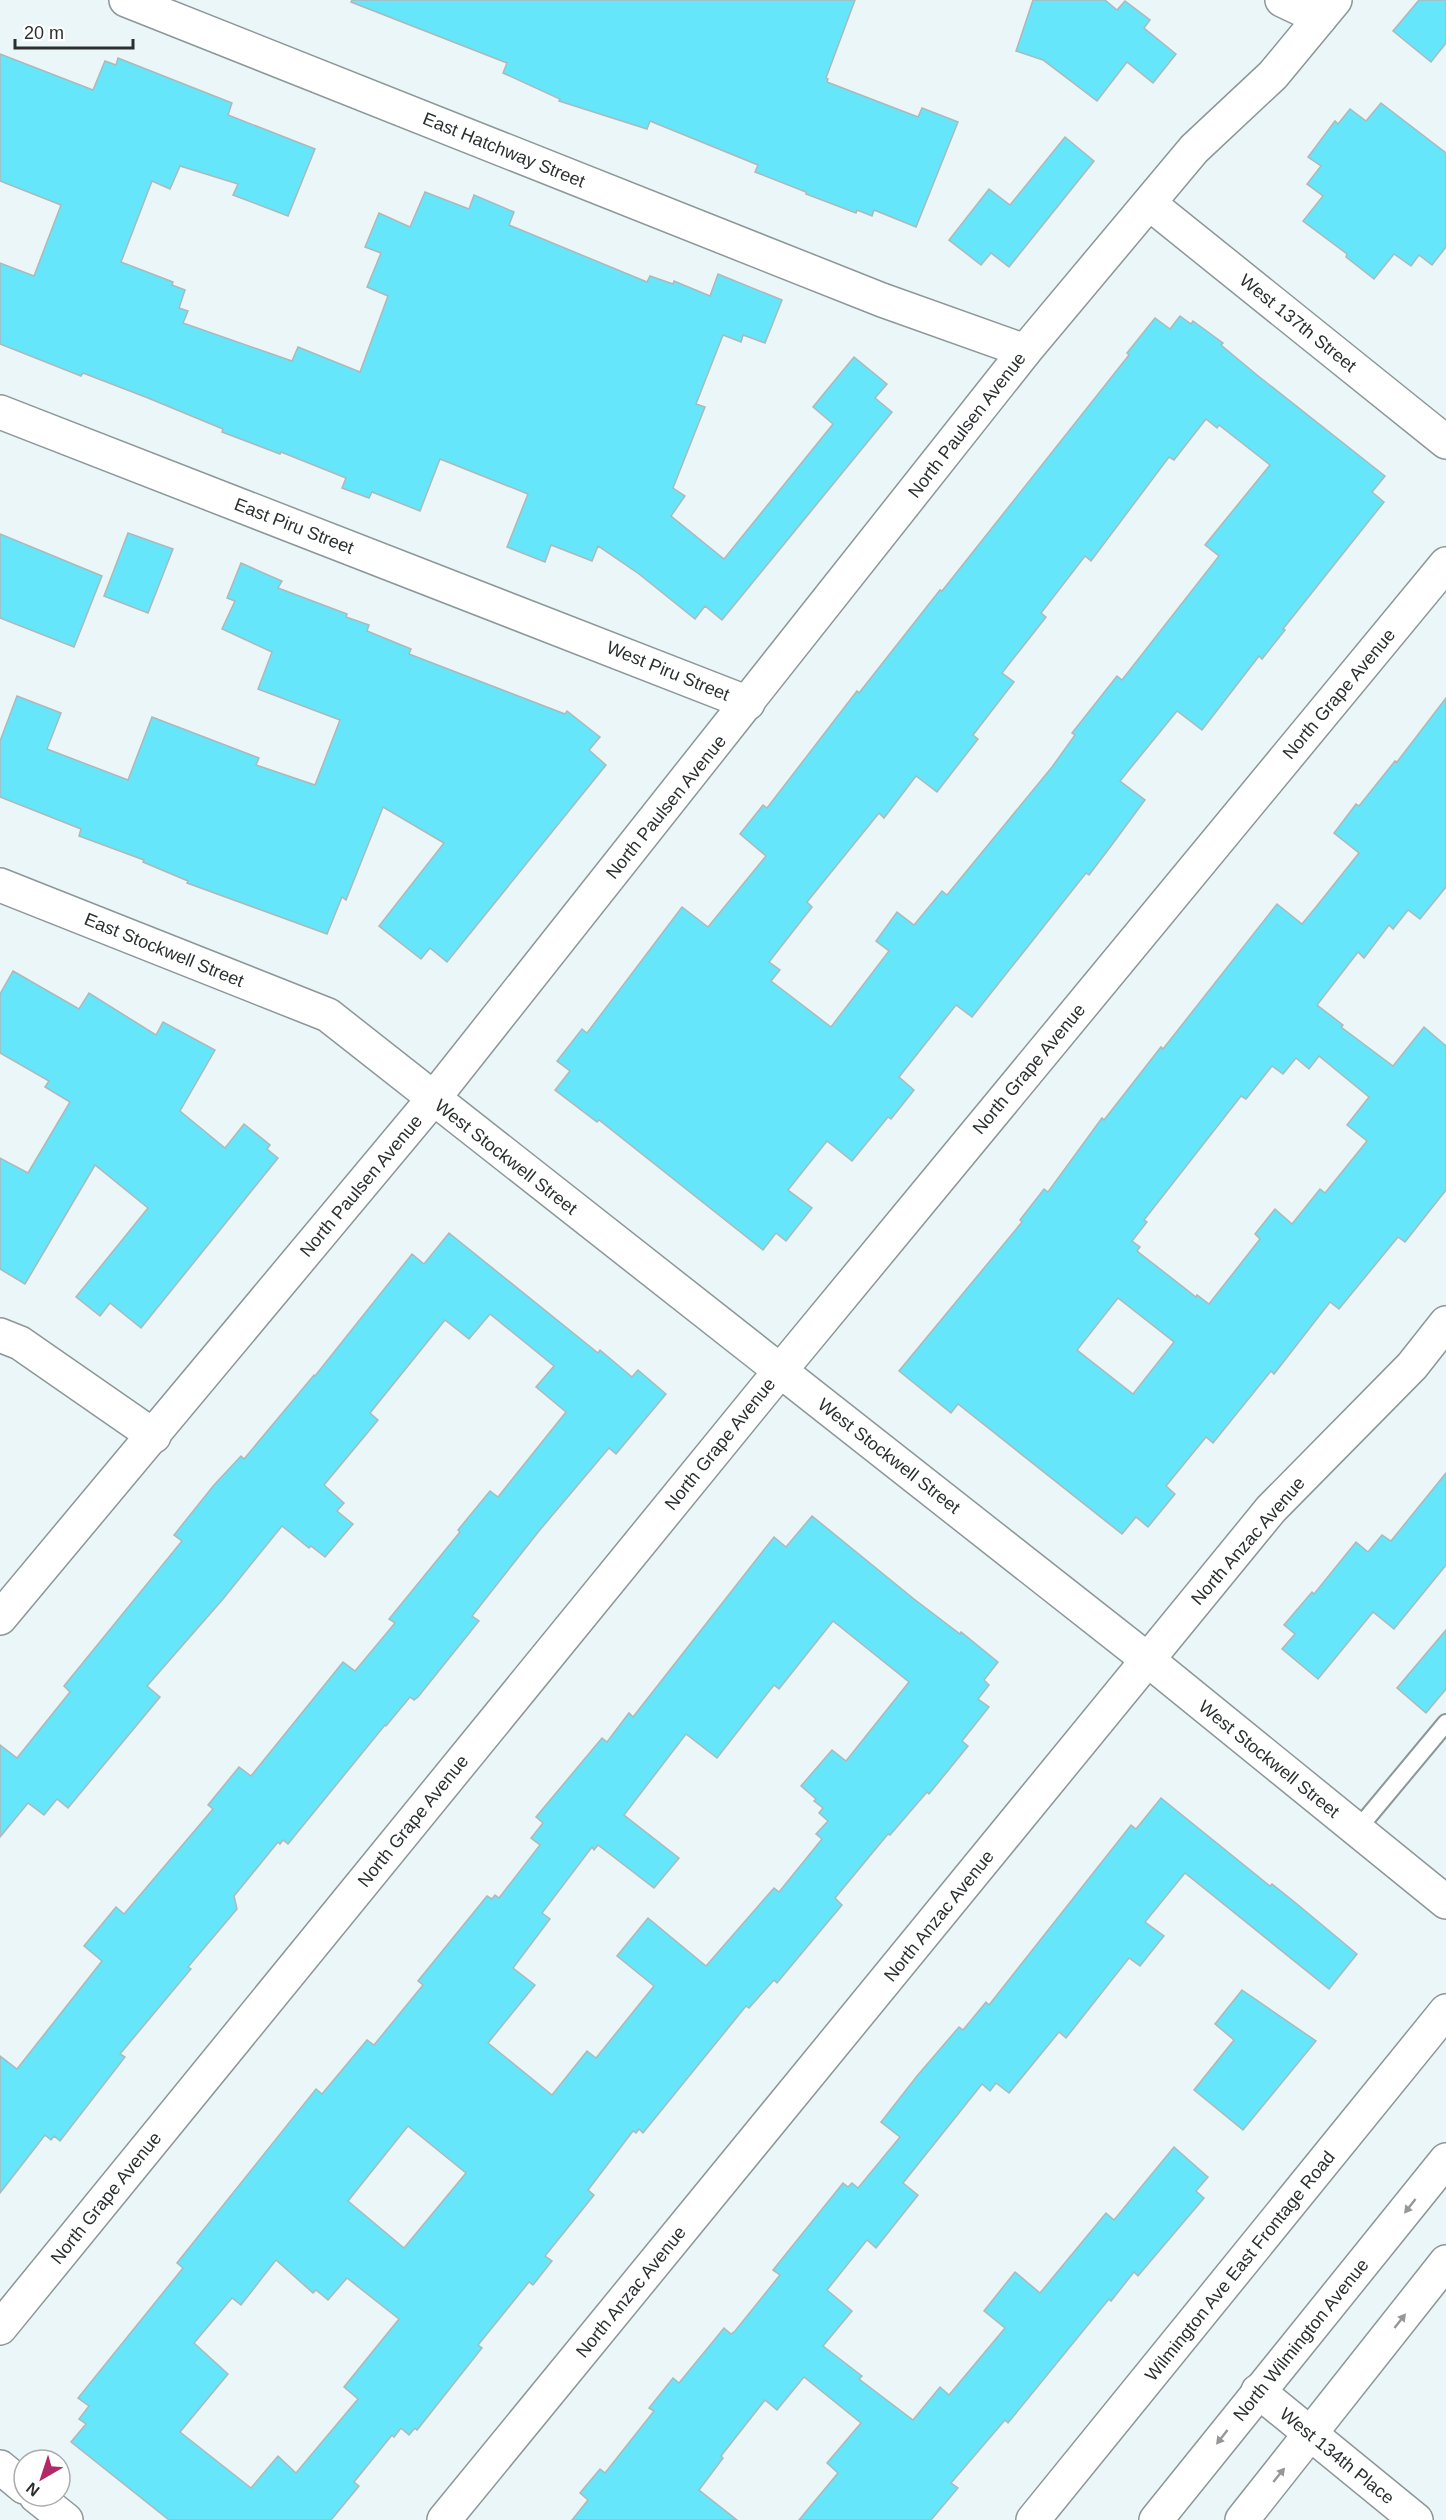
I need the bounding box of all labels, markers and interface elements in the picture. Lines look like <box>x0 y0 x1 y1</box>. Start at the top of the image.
scale bar <box>15 12 134 50</box>
text: 20 m <box>24 23 64 43</box>
street label: East Hatchway Street <box>420 108 588 192</box>
street label: West 137th Street <box>1236 270 1360 376</box>
street label: North Paulsen Avenue <box>904 348 1030 502</box>
street label: East Piru Street <box>232 494 356 558</box>
street label: North Grape Avenue <box>1279 625 1399 763</box>
street label: West Piru Street <box>604 637 732 705</box>
street label: North Paulsen Avenue <box>602 731 730 883</box>
street label: East Stockwell Street <box>81 909 247 991</box>
street label: North Grape Avenue <box>969 1000 1089 1138</box>
street label: West Stockwell Street <box>431 1095 581 1219</box>
street label: North Paulsen Avenue <box>296 1111 426 1261</box>
street label: North Grape Avenue <box>661 1374 779 1514</box>
street label: West Stockwell Street <box>814 1394 964 1518</box>
street label: North Anzac Avenue <box>1187 1473 1309 1609</box>
street label: West Stockwell Street <box>1195 1696 1343 1822</box>
street label: North Grape Avenue <box>354 1751 472 1891</box>
street label: North Anzac Avenue <box>880 1846 998 1986</box>
street label: North Grape Avenue <box>47 2128 165 2268</box>
street label: Wilmington Ave East Frontage Road <box>1141 2147 1339 2385</box>
one-way arrow <box>1403 2198 1416 2214</box>
street label: North Anzac Avenue <box>572 2222 690 2362</box>
street label: North Wilmington Avenue <box>1229 2255 1373 2425</box>
one-way arrow <box>1393 2314 1405 2329</box>
street label: West 134th Place <box>1276 2404 1398 2508</box>
one-way arrow <box>1216 2430 1228 2445</box>
north arrow <box>12 2448 72 2508</box>
one-way arrow <box>1272 2467 1285 2482</box>
text: N <box>23 2479 43 2500</box>

